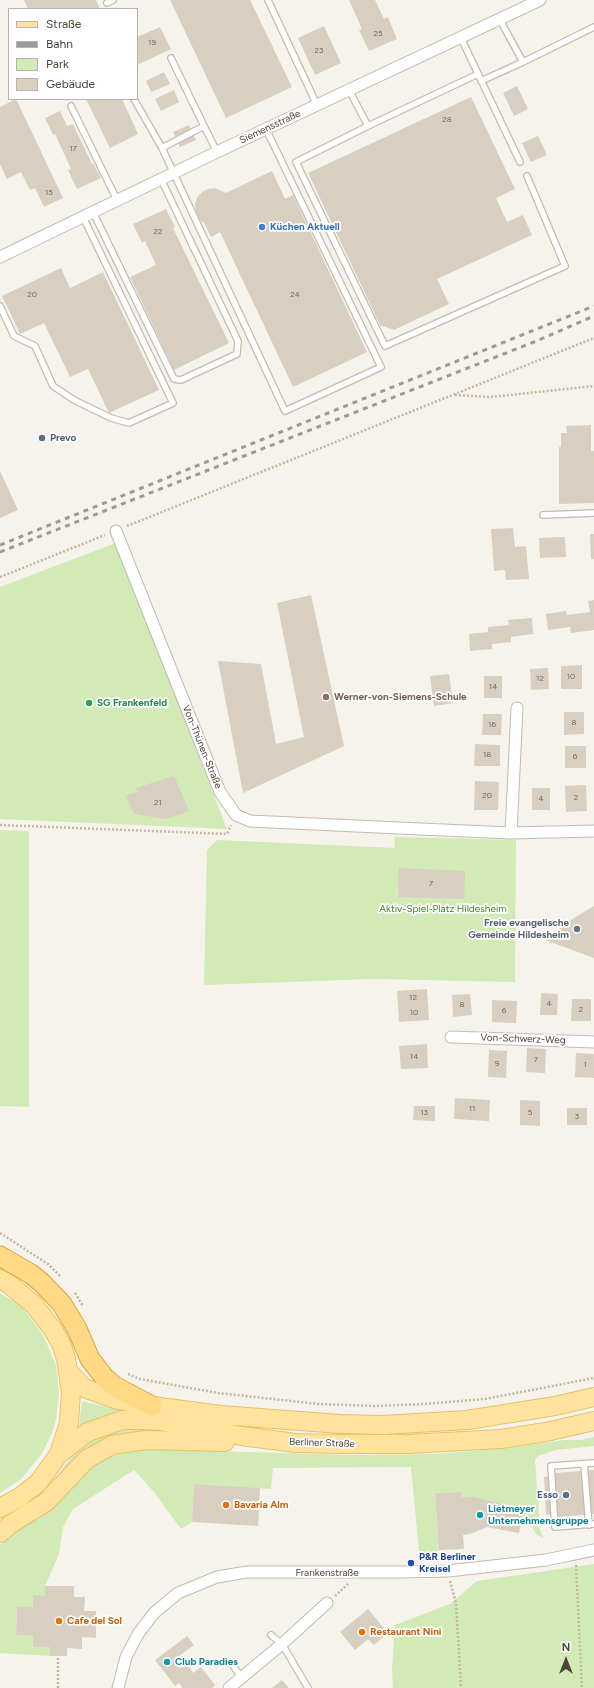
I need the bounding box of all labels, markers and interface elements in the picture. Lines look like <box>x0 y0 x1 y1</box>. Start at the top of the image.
legend <box>8 8 138 100</box>
text: Straße <box>46 17 81 31</box>
house number: 25 <box>373 29 383 39</box>
text: Bahn <box>46 37 73 51</box>
house number: 19 <box>148 38 156 48</box>
house number: 23 <box>315 46 323 56</box>
text: Park <box>46 57 69 71</box>
text: Gebäude <box>46 77 95 91</box>
street label: Siemensstraße <box>237 108 303 146</box>
house number: 28 <box>442 115 452 125</box>
house number: 17 <box>69 144 77 154</box>
house number: 15 <box>45 188 53 198</box>
place label: Küchen Aktuell <box>270 221 340 233</box>
marker: Küchen Aktuell <box>257 222 267 232</box>
house number: 22 <box>154 227 162 237</box>
house number: 20 <box>27 290 37 300</box>
house number: 24 <box>290 290 300 300</box>
place label: Prevo <box>50 432 76 444</box>
marker: Prevo <box>37 433 47 443</box>
house number: 10 <box>567 672 575 682</box>
house number: 12 <box>536 674 544 684</box>
house number: 14 <box>489 682 497 692</box>
place label: Werner-von-Siemens-Schule <box>334 691 467 703</box>
marker: Werner-von-Siemens-Schule <box>321 692 331 702</box>
place label: SG Frankenfeld <box>97 697 167 709</box>
marker: SG Frankenfeld <box>84 698 94 708</box>
street label: Von-Thünen-Straße <box>180 703 224 791</box>
house number: 8 <box>572 718 576 728</box>
house number: 16 <box>488 720 496 730</box>
house number: 18 <box>483 750 491 760</box>
house number: 6 <box>573 752 577 762</box>
house number: 20 <box>482 791 492 801</box>
house number: 2 <box>574 793 578 803</box>
house number: 4 <box>539 794 543 804</box>
house number: 21 <box>154 798 162 808</box>
house number: 7 <box>429 879 433 889</box>
park label: Aktiv-Spiel-Platz Hildesheim <box>379 903 507 915</box>
place label: Freie evangelische Gemeinde Hildesheim <box>468 917 569 940</box>
marker: Freie evangelische Gemeinde Hildesheim <box>572 924 582 934</box>
house number: 12 <box>409 993 417 1003</box>
house number: 4 <box>547 999 551 1009</box>
house number: 8 <box>460 1000 464 1010</box>
house number: 2 <box>579 1005 583 1015</box>
house number: 6 <box>502 1006 506 1016</box>
house number: 10 <box>410 1008 418 1018</box>
street label: Von-Schwerz-Weg <box>480 1032 566 1046</box>
house number: 14 <box>410 1052 418 1062</box>
house number: 7 <box>534 1055 538 1065</box>
house number: 9 <box>495 1059 499 1069</box>
house number: 1 <box>583 1060 587 1070</box>
house number: 11 <box>469 1104 475 1114</box>
house number: 13 <box>420 1108 428 1118</box>
house number: 5 <box>528 1108 532 1118</box>
house number: 3 <box>575 1112 579 1122</box>
street label: Berliner Straße <box>289 1436 355 1450</box>
place label: Esso <box>537 1489 558 1501</box>
marker: Esso <box>561 1490 571 1500</box>
place label: Bavaria Alm <box>234 1499 288 1511</box>
marker: Bavaria Alm <box>221 1500 231 1510</box>
place label: Lietmeyer Unternehmensgruppe <box>488 1503 589 1526</box>
marker: Lietmeyer Unternehmensgruppe <box>475 1510 485 1520</box>
place label: P&R Berliner Kreisel <box>419 1551 476 1574</box>
marker: P&R Berliner Kreisel <box>406 1558 416 1568</box>
street label: Frankenstraße <box>295 1567 359 1579</box>
place label: Cafe del Sol <box>67 1615 122 1627</box>
marker: Cafe del Sol <box>54 1616 64 1626</box>
place label: Restaurant Nini <box>370 1626 441 1638</box>
marker: Restaurant Nini <box>357 1627 367 1637</box>
north arrow <box>546 1640 586 1680</box>
text: N <box>562 1641 570 1654</box>
place label: Club Paradies <box>175 1656 238 1668</box>
marker: Club Paradies <box>162 1657 172 1667</box>

